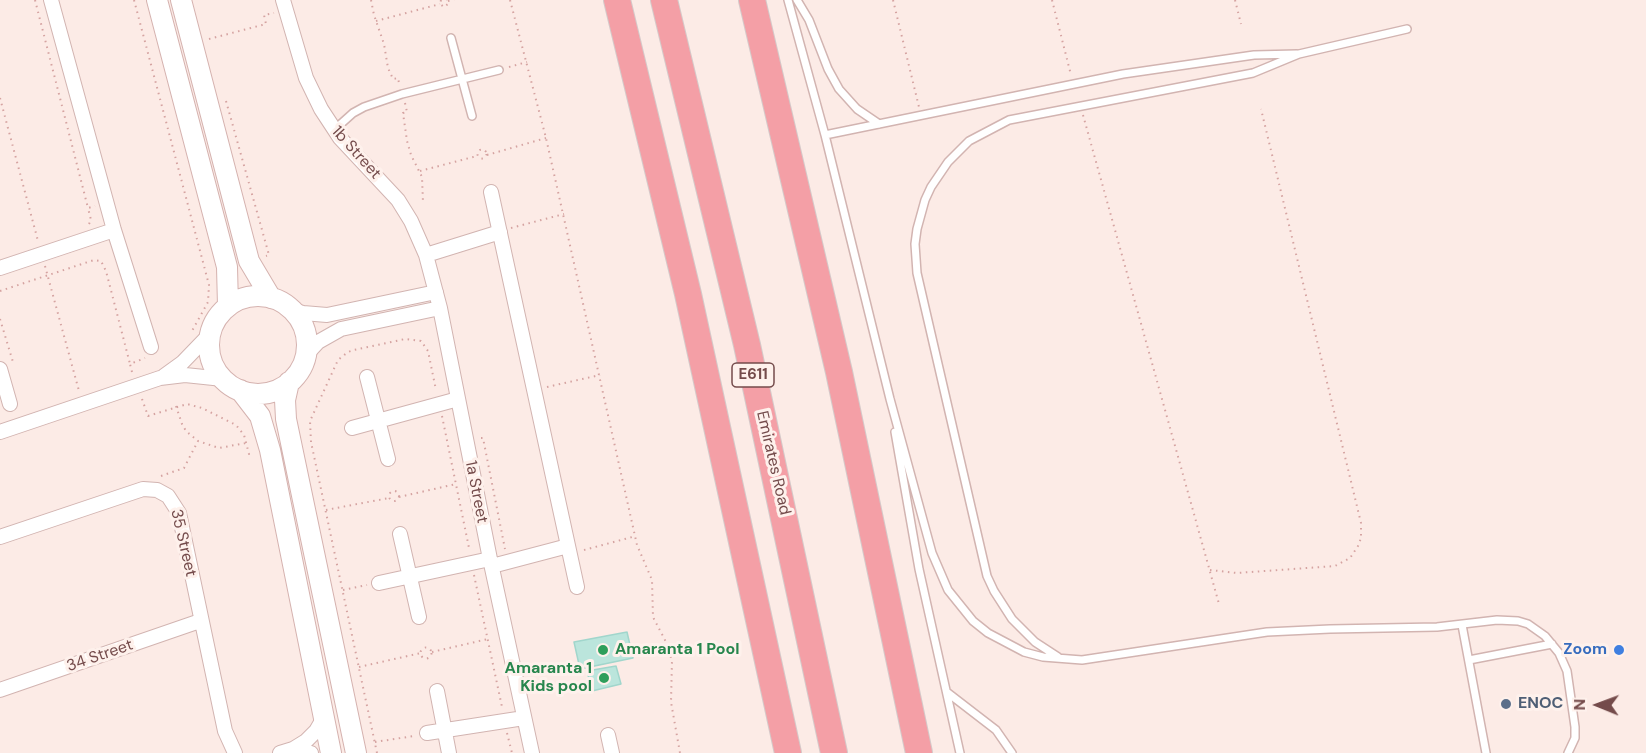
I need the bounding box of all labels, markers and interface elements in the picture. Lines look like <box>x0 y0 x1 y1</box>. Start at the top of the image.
street label: 1b Street <box>327 123 385 183</box>
road number: E611 <box>732 363 774 387</box>
street label: Emirates Road <box>752 409 794 517</box>
street label: 1a Street <box>461 459 491 525</box>
street label: 35 Street <box>166 507 200 579</box>
street label: 34 Street <box>64 636 136 676</box>
place label: Amaranta 1 Pool <box>615 640 739 660</box>
place label: Zoom <box>1563 640 1607 660</box>
marker: Amaranta 1 Pool <box>596 643 610 657</box>
marker: Zoom <box>1612 643 1626 657</box>
place label: Amaranta 1 Kids pool <box>505 659 592 697</box>
marker: Amaranta 1 Kids pool <box>597 671 611 685</box>
north arrow <box>1568 675 1628 735</box>
place label: ENOC <box>1518 694 1563 714</box>
marker: ENOC <box>1499 697 1513 711</box>
text: N <box>1569 699 1590 711</box>

